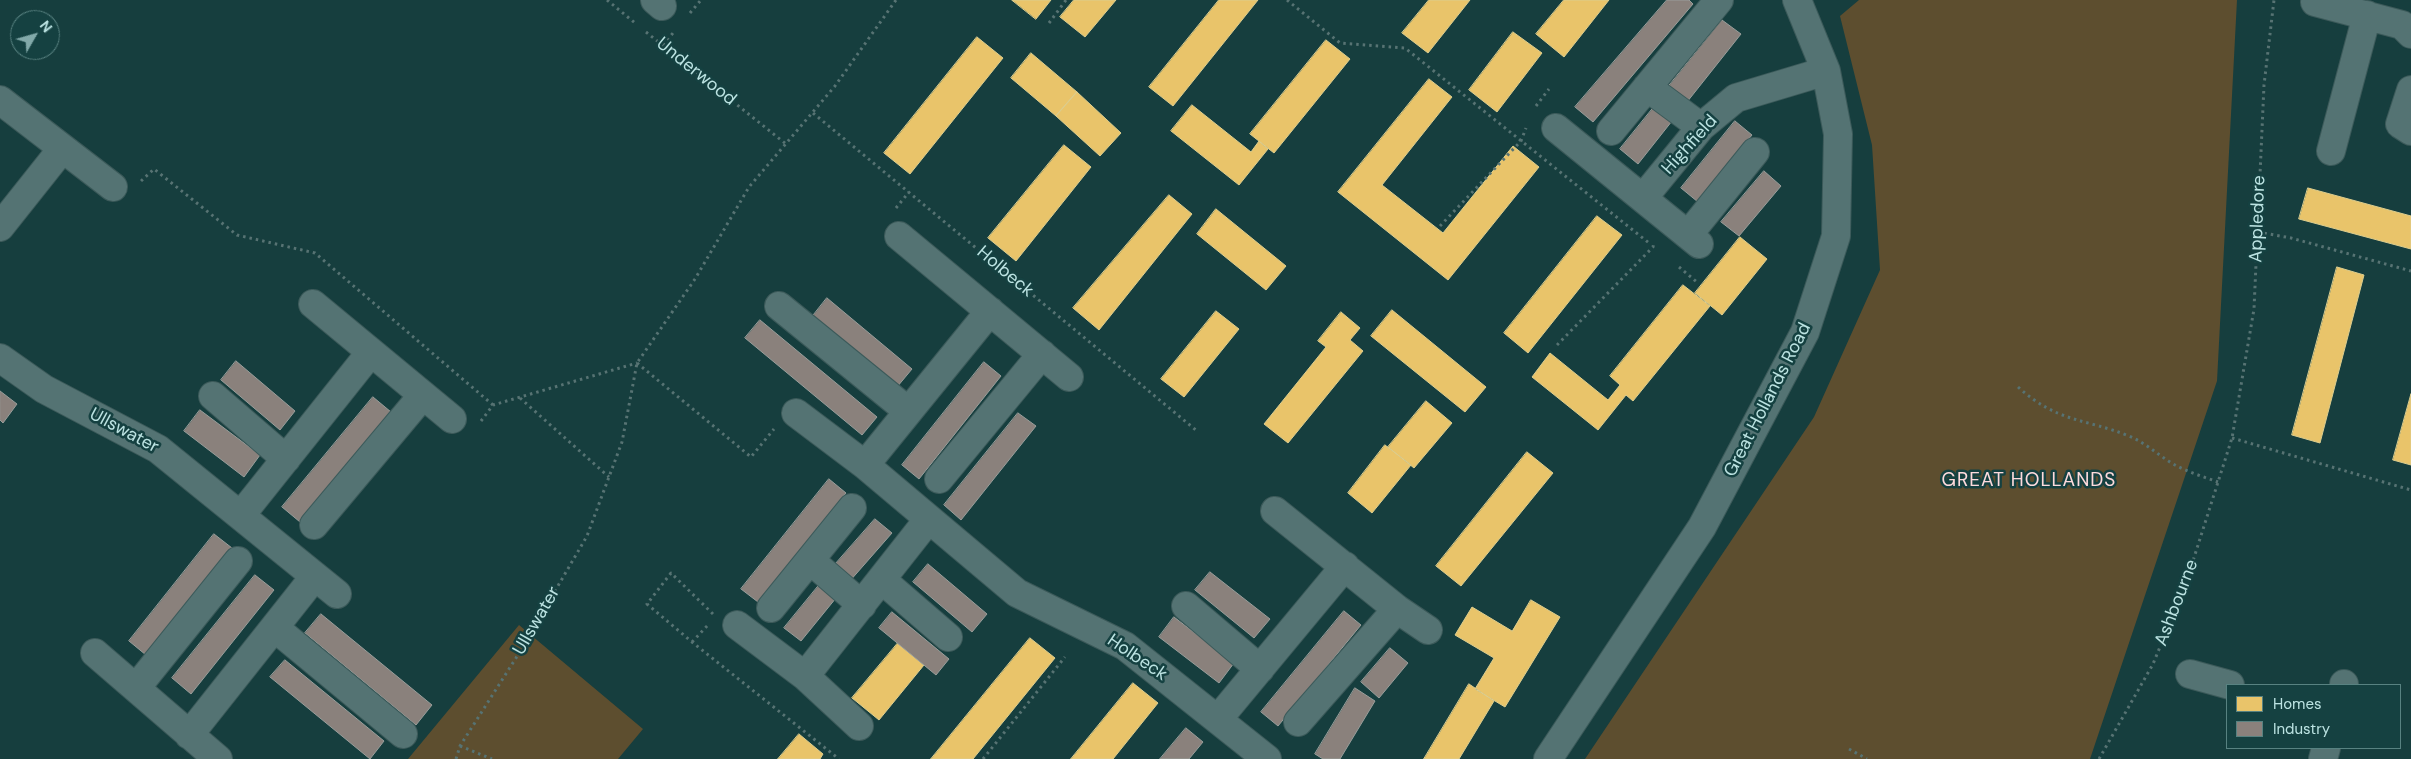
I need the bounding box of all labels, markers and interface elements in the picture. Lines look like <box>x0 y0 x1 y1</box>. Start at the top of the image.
north arrow <box>10 10 60 60</box>
text: N <box>36 17 56 36</box>
street label: Underwood <box>652 33 740 111</box>
street label: Highfield <box>1658 111 1722 179</box>
street label: Appledore <box>2246 175 2270 263</box>
street label: Holbeck <box>972 242 1038 302</box>
street label: Great Hollands Road <box>1720 320 1816 480</box>
street label: Ullswater <box>86 404 162 458</box>
district label: GREAT HOLLANDS <box>1940 470 2118 492</box>
street label: Ashbourne <box>2151 557 2203 649</box>
street label: Ullswater <box>509 583 565 659</box>
street label: Holbeck <box>1103 630 1171 686</box>
legend <box>2226 684 2401 749</box>
text: Homes <box>2273 694 2322 714</box>
text: Industry <box>2273 719 2330 739</box>

